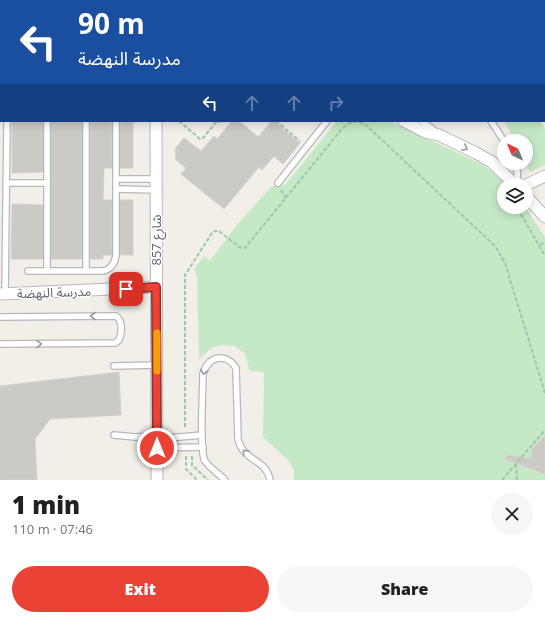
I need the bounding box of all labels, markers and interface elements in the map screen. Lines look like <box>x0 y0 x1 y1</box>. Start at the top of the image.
text: 90 m <box>78 4 145 42</box>
icon: left <box>12 16 64 68</box>
text: مدرسة النهضة <box>78 46 181 70</box>
icon: left <box>199 92 221 114</box>
icon: ahead <box>241 92 263 114</box>
icon: ahead <box>283 92 305 114</box>
icon: right <box>325 92 347 114</box>
north arrow <box>497 134 533 170</box>
map controls <box>497 134 533 214</box>
one-way arrow <box>461 143 468 151</box>
button: layers <box>497 178 533 214</box>
street label: شارع 857 <box>147 214 167 266</box>
pin <box>109 272 143 306</box>
icon: arrive <box>115 278 137 300</box>
street label: مدرسة النهضة <box>17 282 92 302</box>
one-way arrow <box>90 312 96 321</box>
one-way arrow <box>36 340 42 348</box>
one-way arrow <box>201 369 209 376</box>
position arrow <box>136 427 178 469</box>
one-way arrow <box>242 449 250 457</box>
text: 1 min <box>12 488 80 521</box>
button: close <box>491 493 533 535</box>
text: 110 m · 07:46 <box>12 520 93 538</box>
button: Exit <box>12 566 269 612</box>
button: Share <box>277 566 533 612</box>

